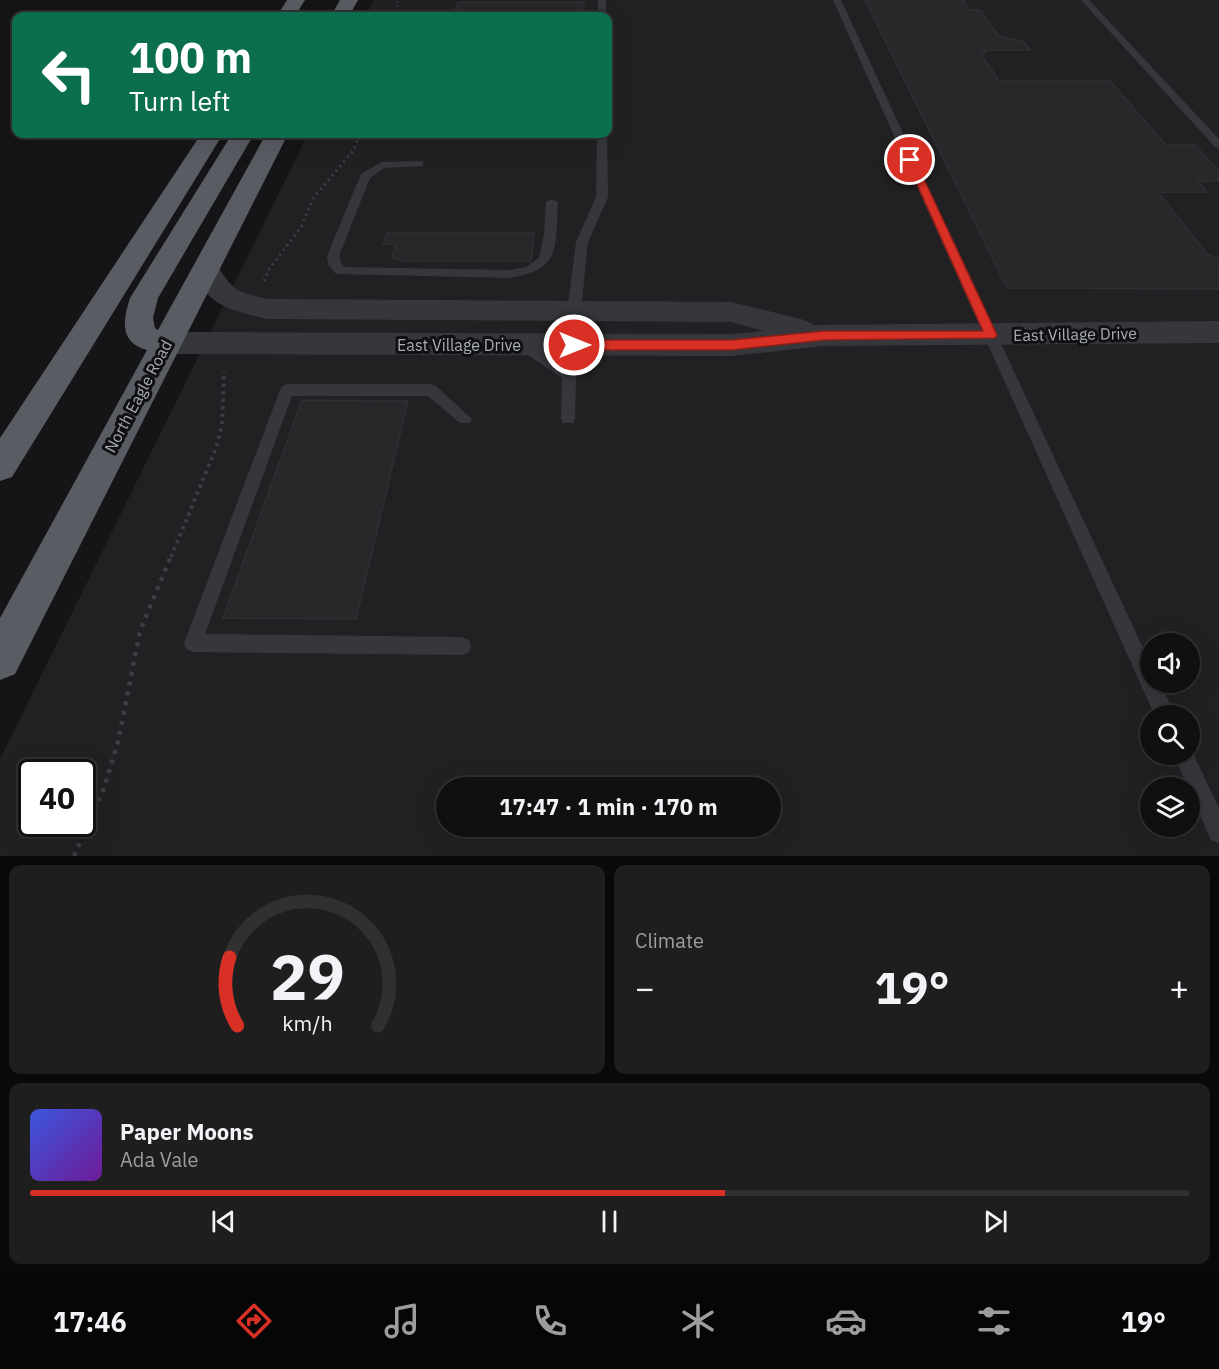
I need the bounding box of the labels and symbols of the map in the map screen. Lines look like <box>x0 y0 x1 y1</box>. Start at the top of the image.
pin <box>884 134 935 185</box>
position arrow <box>542 313 606 377</box>
street label: East Village Drive <box>1013 323 1137 345</box>
street label: East Village Drive <box>397 335 521 355</box>
street label: North Eagle Road <box>100 336 176 456</box>
speed limit sign: 40 <box>18 759 96 837</box>

